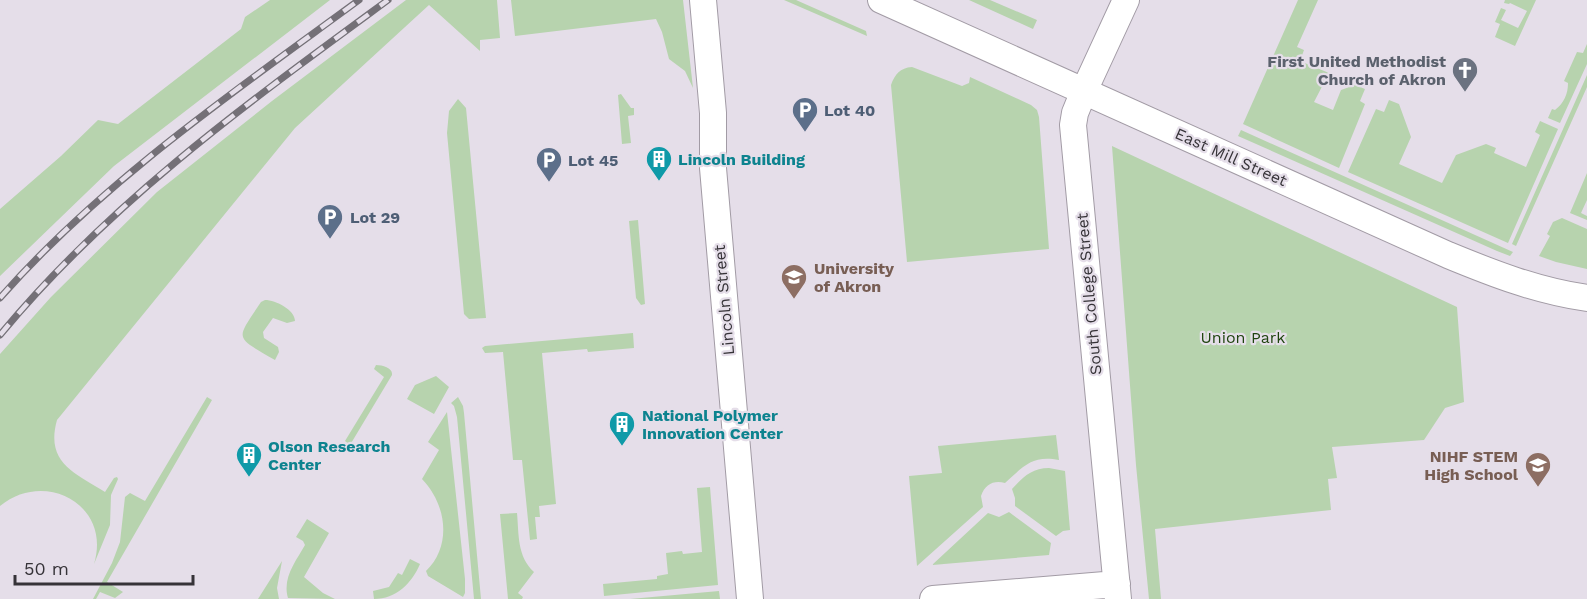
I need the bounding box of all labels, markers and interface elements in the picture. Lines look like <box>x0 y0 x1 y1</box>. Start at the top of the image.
place label: First United Methodist Church of Akron <box>1267 52 1446 89</box>
church icon: First United Methodist Church of Akron <box>1450 55 1480 93</box>
parking icon: Lot 40 <box>790 95 820 133</box>
place label: Lot 40 <box>824 101 875 120</box>
street label: East Mill Street <box>1172 124 1290 190</box>
building icon: Lincoln Building <box>644 144 674 182</box>
parking icon: Lot 45 <box>534 145 564 183</box>
place label: Lincoln Building <box>678 150 805 169</box>
place label: Lot 45 <box>568 151 618 170</box>
parking icon: Lot 29 <box>315 202 345 240</box>
place label: Lot 29 <box>350 208 400 227</box>
street label: South College Street <box>1072 212 1106 376</box>
street label: Lincoln Street <box>710 244 738 356</box>
place label: University of Akron <box>814 259 895 296</box>
school or university icon: University of Akron <box>779 262 809 300</box>
park label: Union Park <box>1201 328 1285 347</box>
place label: National Polymer Innovation Center <box>642 406 783 443</box>
building icon: National Polymer Innovation Center <box>607 409 637 447</box>
place label: Olson Research Center <box>268 437 391 474</box>
building icon: Olson Research Center <box>234 440 264 478</box>
place label: NIHF STEM High School <box>1424 447 1519 484</box>
school or university icon: NIHF STEM High School <box>1523 450 1553 488</box>
scale bar <box>15 548 194 586</box>
text: 50 m <box>24 558 69 579</box>

